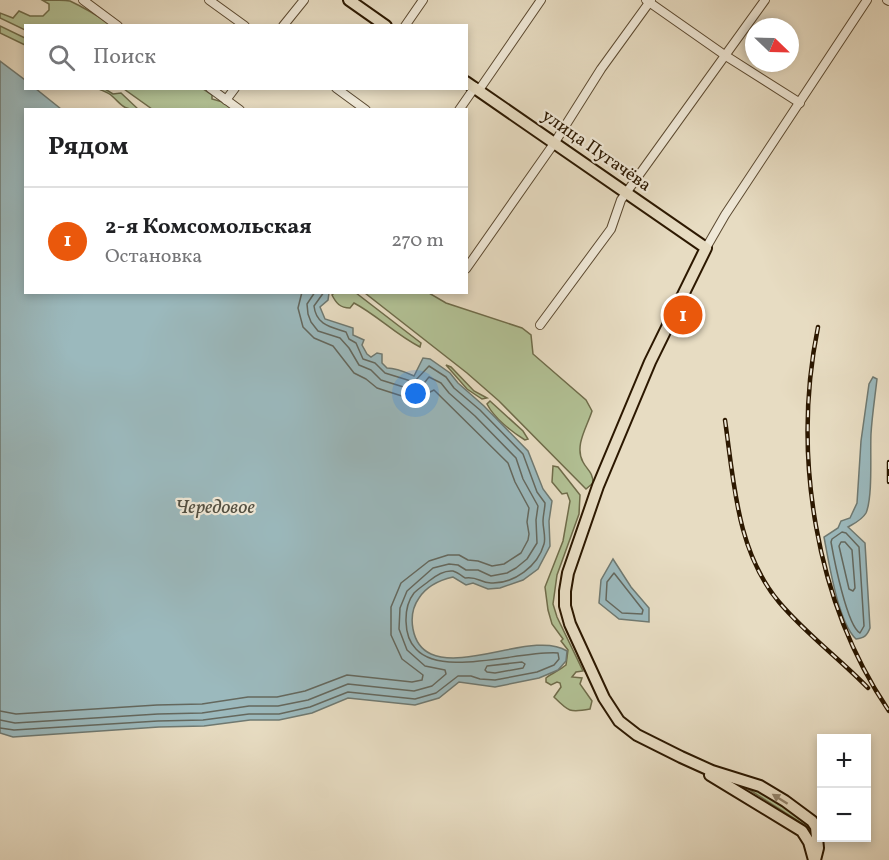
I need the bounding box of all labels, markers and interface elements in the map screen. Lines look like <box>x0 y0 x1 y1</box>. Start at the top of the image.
north arrow <box>745 18 799 72</box>
search box <box>24 24 468 90</box>
icon: search <box>45 41 78 74</box>
text: Поиск <box>93 42 156 73</box>
street label: улица Пугачёва <box>536 104 656 198</box>
text: Рядом <box>48 129 128 165</box>
text: 2-я Комсомольская <box>105 212 312 243</box>
text: 1 <box>63 227 72 255</box>
text: 270 m <box>391 227 444 255</box>
text: Остановка <box>105 243 202 271</box>
pin: 1 <box>664 292 702 338</box>
your location <box>401 379 430 408</box>
water label: Чередовое <box>175 494 255 522</box>
map controls <box>817 734 871 842</box>
button: + <box>817 734 871 788</box>
button: − <box>817 788 871 842</box>
one-way arrow <box>772 793 788 804</box>

